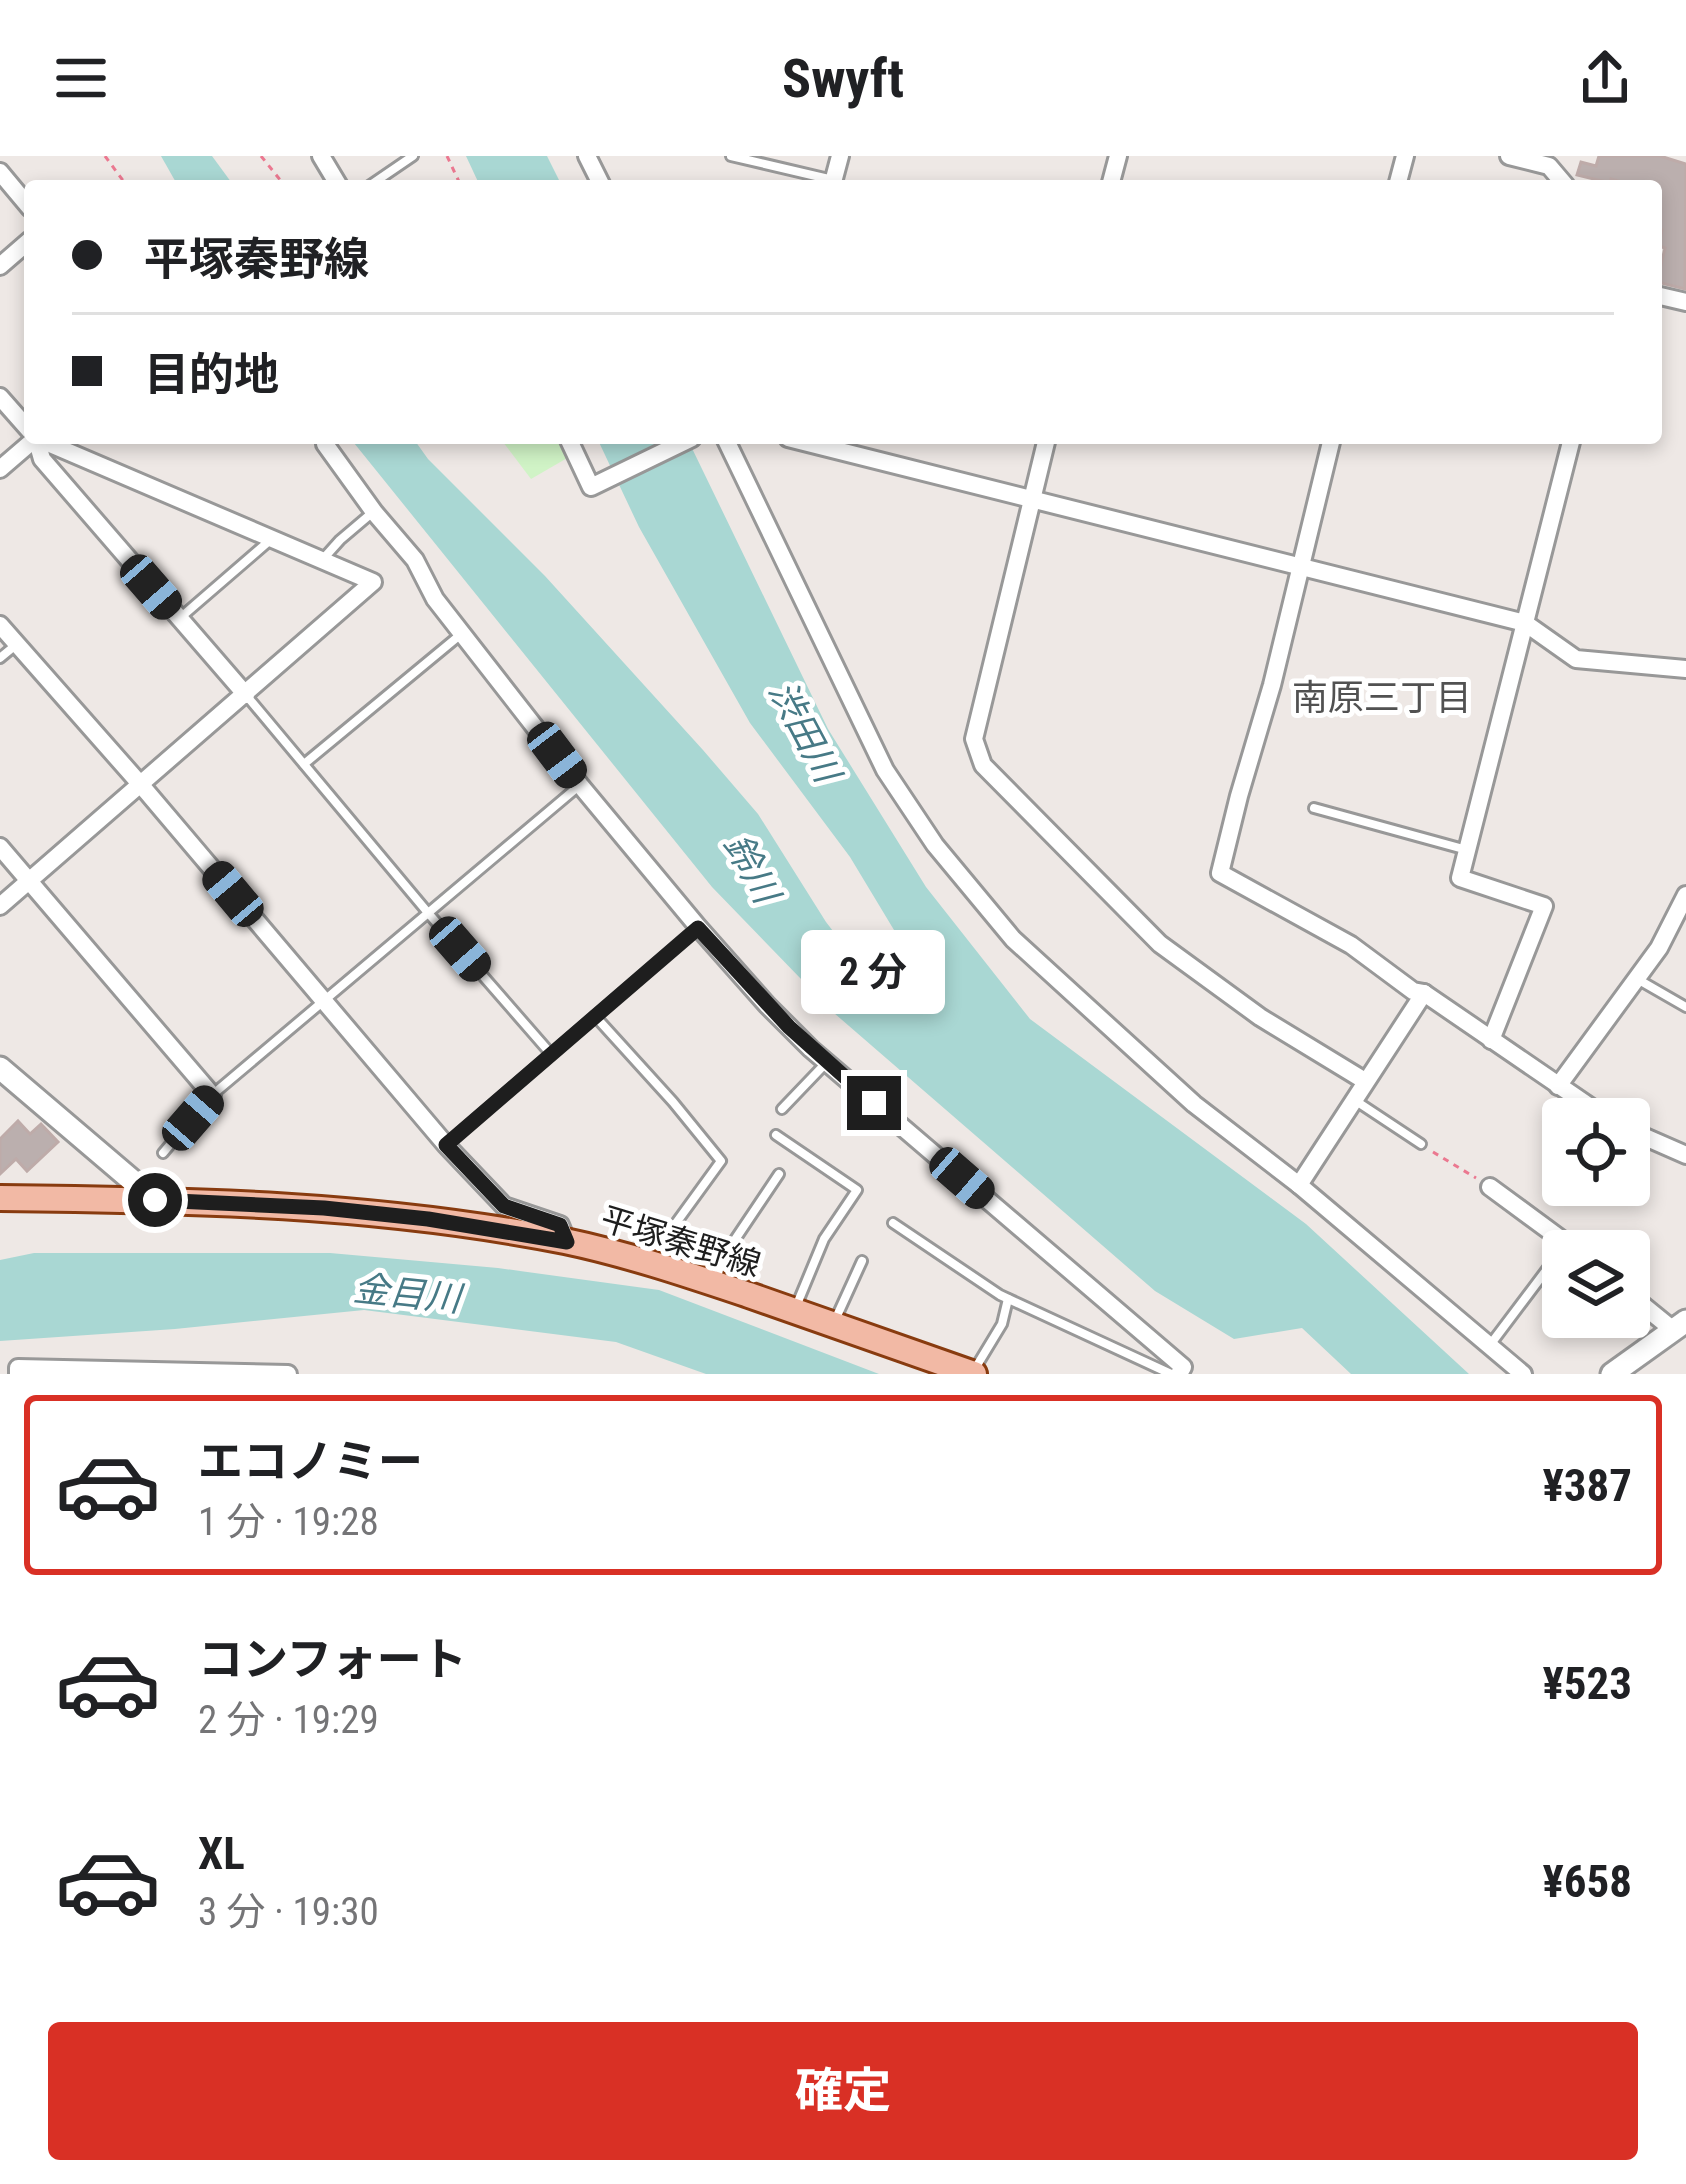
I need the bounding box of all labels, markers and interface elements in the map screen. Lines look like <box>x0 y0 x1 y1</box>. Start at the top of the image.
icon: menu <box>48 45 114 111</box>
icon: share <box>1572 45 1638 111</box>
text: Swyft <box>782 47 904 110</box>
text: 平塚秦野線 <box>144 233 369 286</box>
text: 目的地 <box>144 348 279 401</box>
car <box>114 548 188 626</box>
water label: 渋田川 <box>760 674 850 793</box>
district label: 南原三丁目 <box>1292 677 1472 719</box>
car <box>521 715 593 795</box>
water label: 鈴川 <box>715 827 789 914</box>
car <box>196 855 270 933</box>
car <box>423 910 497 988</box>
callout: 2 分 <box>802 929 946 1013</box>
text: 2 分 <box>839 949 907 995</box>
route end <box>847 1076 901 1130</box>
car <box>156 1079 230 1157</box>
map controls <box>1542 1098 1650 1338</box>
button: locate <box>1542 1098 1650 1206</box>
car <box>923 1141 1001 1215</box>
route start <box>128 1173 182 1227</box>
street label: 平塚秦野線 <box>596 1199 765 1284</box>
button: layers <box>1542 1230 1650 1338</box>
water label: 金目川 <box>351 1267 467 1321</box>
icon: car <box>54 1431 162 1539</box>
text: エコノミー <box>198 1435 423 1488</box>
text: ¥387 <box>1542 1459 1632 1512</box>
text: 1 分 · 19:28 <box>198 1499 379 1545</box>
icon: car <box>54 1629 162 1737</box>
text: コンフォート <box>198 1633 467 1686</box>
text: ¥523 <box>1542 1657 1632 1710</box>
text: 2 分 · 19:29 <box>198 1697 379 1743</box>
icon: car <box>54 1827 162 1935</box>
text: XL <box>198 1827 245 1880</box>
text: ¥658 <box>1542 1855 1632 1908</box>
text: 3 分 · 19:30 <box>198 1889 379 1935</box>
button: 確定 <box>48 2022 1638 2160</box>

